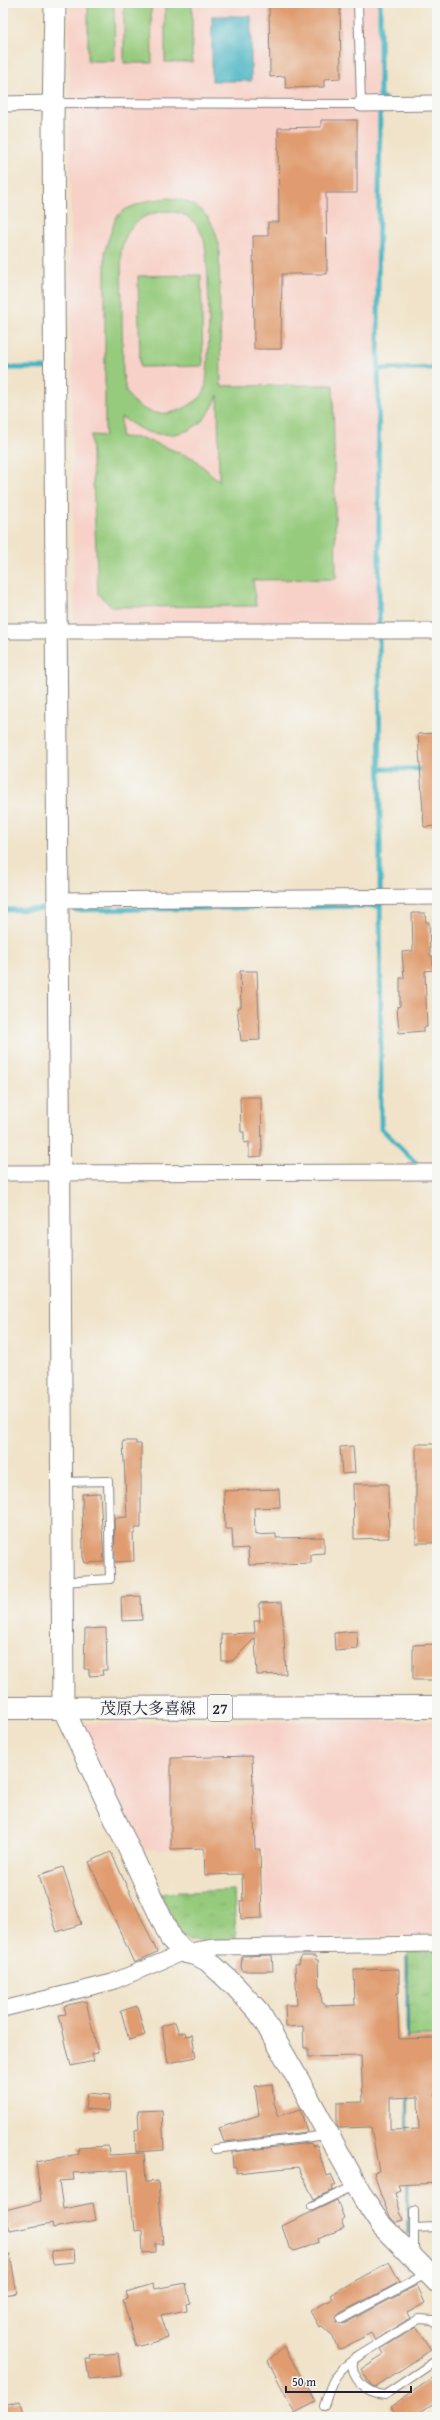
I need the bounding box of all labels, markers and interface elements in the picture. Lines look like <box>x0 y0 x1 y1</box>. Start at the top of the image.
road number: 27 <box>208 1695 232 1721</box>
street label: 茂原大多喜線 <box>100 1696 196 1720</box>
scale bar <box>286 2368 411 2394</box>
text: 50 m <box>292 2373 316 2390</box>

